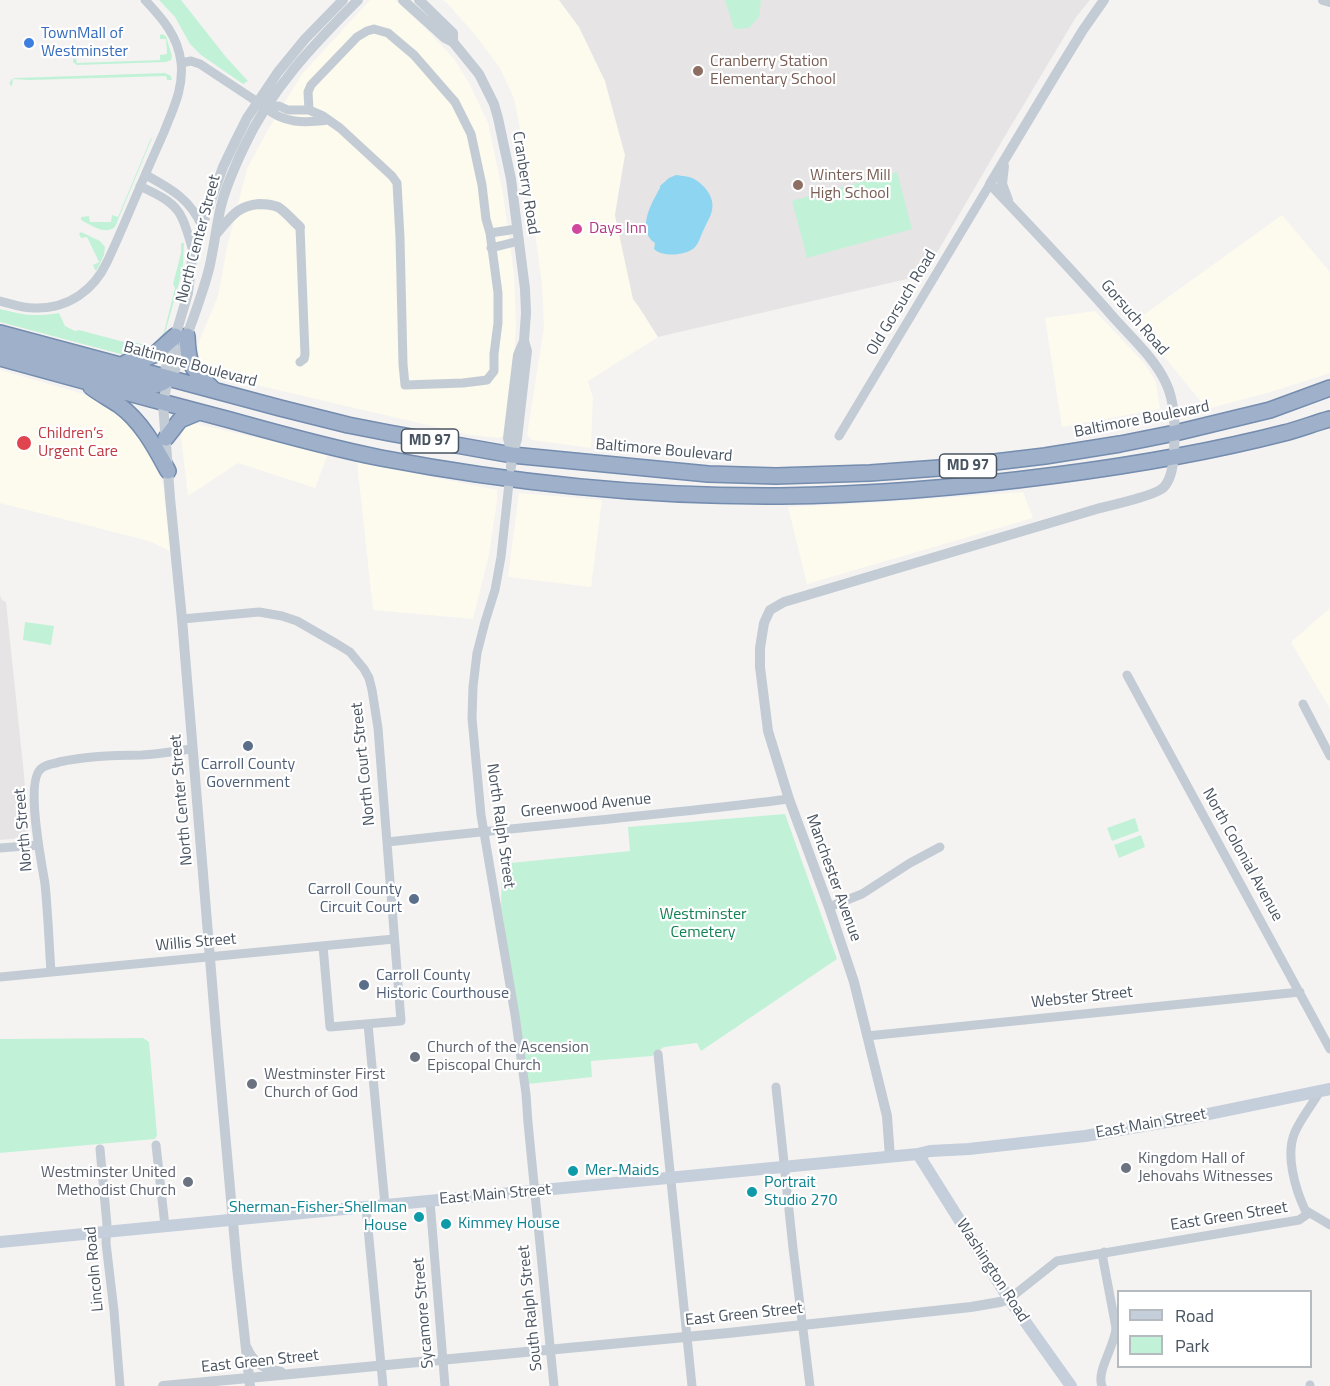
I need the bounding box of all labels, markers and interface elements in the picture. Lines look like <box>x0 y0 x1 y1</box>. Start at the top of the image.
place label: TownMall of Westminster <box>41 24 128 62</box>
marker: TownMall of Westminster <box>22 36 36 50</box>
place label: Cranberry Station Elementary School <box>710 52 836 90</box>
marker: Cranberry Station Elementary School <box>691 64 705 78</box>
street label: Cranberry Road <box>507 130 543 236</box>
place label: Winters Mill High School <box>810 166 891 204</box>
street label: North Center Street <box>173 173 225 305</box>
marker: Winters Mill High School <box>791 178 805 192</box>
place label: Days Inn <box>589 219 647 239</box>
marker: Days Inn <box>570 222 584 236</box>
street label: Old Gorsuch Road <box>863 247 941 359</box>
street label: Gorsuch Road <box>1096 276 1172 360</box>
street label: Baltimore Boulevard <box>121 338 259 392</box>
street label: Baltimore Boulevard <box>1073 397 1211 443</box>
place label: Children’s Urgent Care <box>38 424 118 462</box>
road number: MD 97 <box>402 429 458 453</box>
marker: Children’s Urgent Care <box>15 434 33 452</box>
street label: Baltimore Boulevard <box>595 435 733 467</box>
road number: MD 97 <box>940 454 996 478</box>
street label: North Court Street <box>348 701 380 827</box>
street label: North Center Street <box>167 734 197 866</box>
marker: Carroll County Government <box>241 739 255 753</box>
place label: Carroll County Government <box>201 755 295 793</box>
street label: North Ralph Street <box>482 762 518 890</box>
street label: North Colonial Avenue <box>1197 785 1287 925</box>
street label: North Street <box>11 787 37 873</box>
street label: Greenwood Avenue <box>520 790 652 822</box>
street label: Manchester Avenue <box>801 812 865 944</box>
place label: Carroll County Circuit Court <box>308 880 402 918</box>
marker: Carroll County Circuit Court <box>407 892 421 906</box>
park label: Westminster Cemetery <box>659 905 747 943</box>
street label: Willis Street <box>155 930 237 956</box>
place label: Carroll County Historic Courthouse <box>376 966 509 1004</box>
marker: Carroll County Historic Courthouse <box>357 978 371 992</box>
street label: Webster Street <box>1030 983 1134 1013</box>
place label: Church of the Ascension Episcopal Church <box>427 1038 589 1076</box>
marker: Church of the Ascension Episcopal Church <box>408 1050 422 1064</box>
place label: Westminster First Church of God <box>264 1065 385 1103</box>
marker: Westminster First Church of God <box>245 1077 259 1091</box>
street label: East Main Street <box>1094 1105 1208 1143</box>
place label: Kingdom Hall of Jehovahs Witnesses <box>1138 1149 1273 1187</box>
place label: Mer-Maids <box>585 1161 659 1181</box>
marker: Kingdom Hall of Jehovahs Witnesses <box>1119 1161 1133 1175</box>
place label: Westminster United Methodist Church <box>41 1163 176 1201</box>
marker: Mer-Maids <box>566 1164 580 1178</box>
place label: Portrait Studio 270 <box>764 1173 837 1211</box>
marker: Westminster United Methodist Church <box>181 1175 195 1189</box>
street label: East Main Street <box>438 1181 552 1209</box>
marker: Portrait Studio 270 <box>745 1185 759 1199</box>
place label: Sherman-Fisher-Shellman House <box>229 1198 407 1236</box>
street label: East Green Street <box>1169 1198 1289 1236</box>
marker: Sherman-Fisher-Shellman House <box>412 1210 426 1224</box>
place label: Kimmey House <box>458 1214 560 1234</box>
street label: Washington Road <box>952 1216 1032 1326</box>
marker: Kimmey House <box>439 1217 453 1231</box>
street label: Lincoln Road <box>82 1226 108 1312</box>
street label: South Ralph Street <box>515 1244 547 1372</box>
street label: Sycamore Street <box>410 1257 438 1369</box>
legend <box>1117 1290 1312 1368</box>
street label: East Green Street <box>684 1299 804 1331</box>
text: Road <box>1175 1302 1214 1329</box>
text: Park <box>1175 1332 1209 1359</box>
street label: East Green Street <box>200 1346 320 1378</box>

